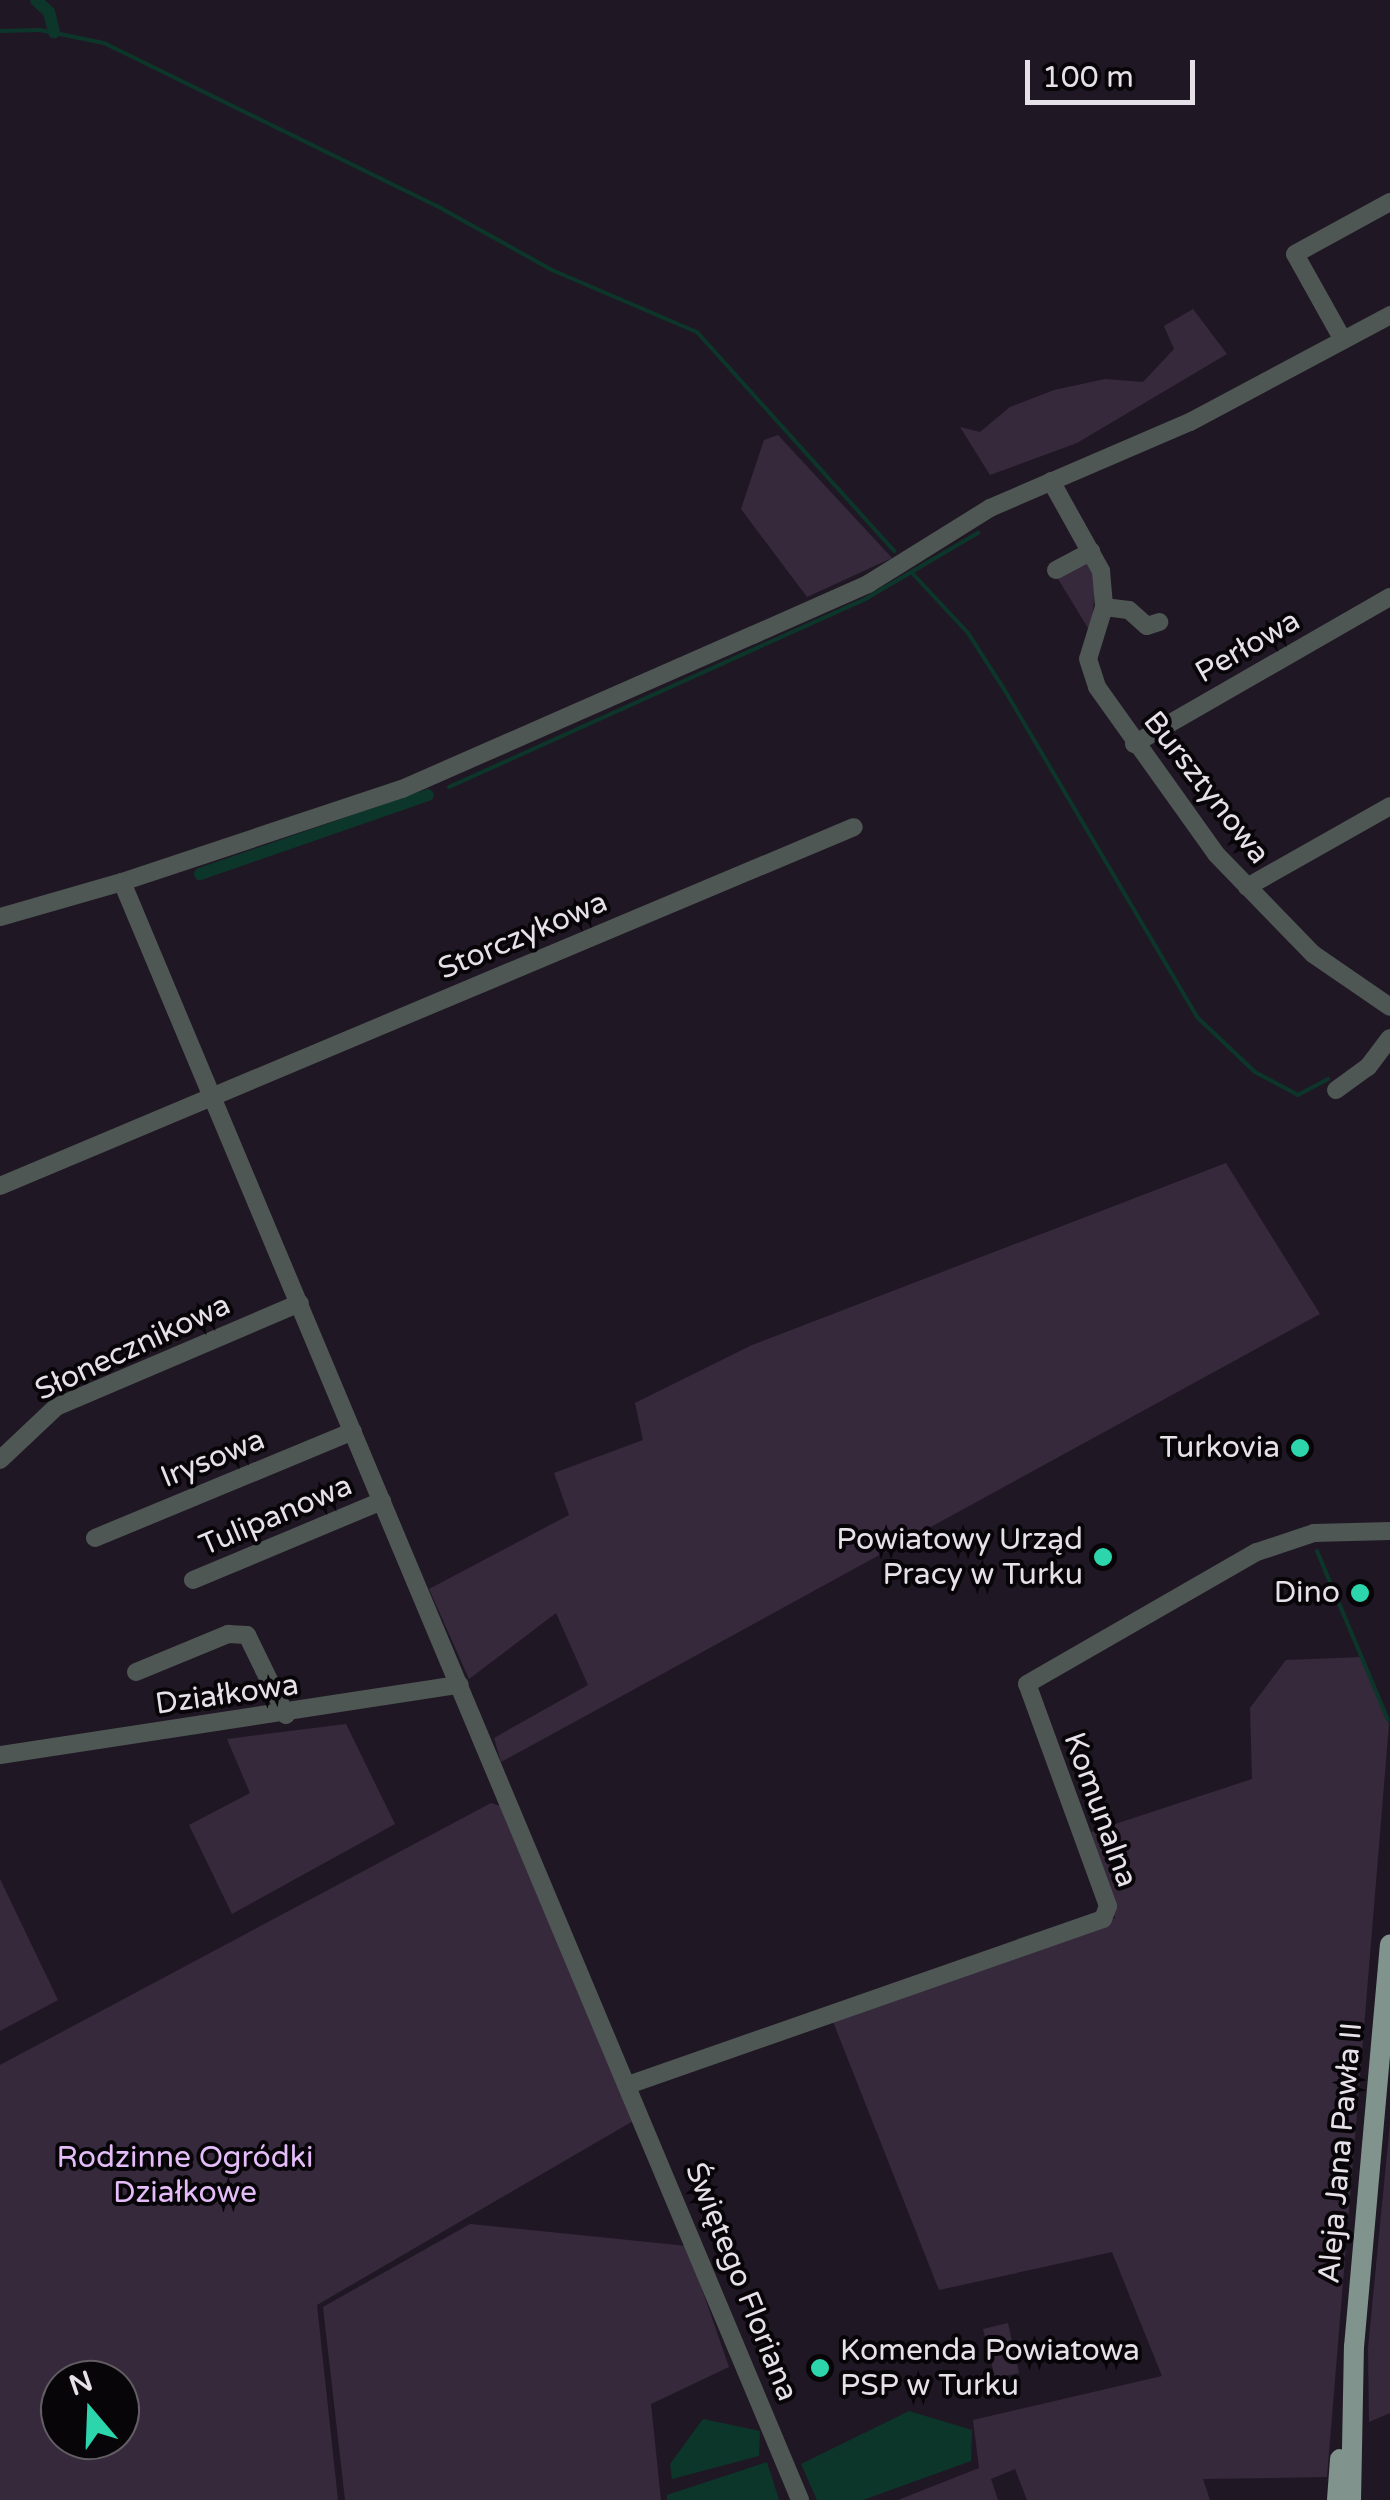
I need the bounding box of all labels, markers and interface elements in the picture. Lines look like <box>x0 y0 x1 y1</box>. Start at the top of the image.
scale bar <box>1030 40 1200 102</box>
text: 100 m <box>1042 59 1134 96</box>
street label: Perłowa <box>1189 603 1307 691</box>
street label: Bursztynowa <box>1135 704 1277 872</box>
street label: Storczykowa <box>433 884 613 988</box>
street label: Słonecznikowa <box>30 1287 236 1409</box>
street label: Irysowa <box>156 1422 270 1496</box>
place label: Turkovia <box>1159 1430 1280 1466</box>
marker: Turkovia <box>1289 1437 1311 1459</box>
street label: Tulipanowa <box>194 1468 358 1564</box>
place label: Powiatowy Urząd Pracy w Turku <box>836 1522 1083 1592</box>
marker: Powiatowy Urząd Pracy w Turku <box>1092 1546 1114 1568</box>
place label: Dino <box>1274 1575 1340 1611</box>
marker: Dino <box>1349 1582 1371 1604</box>
street label: Działkowa <box>153 1667 301 1723</box>
street label: Komunalna <box>1055 1728 1145 1892</box>
street label: Aleja Jana Pawła II <box>1312 2021 1370 2285</box>
park label: Rodzinne Ogródki Działkowe <box>56 2140 314 2210</box>
street label: Świętego Floriana <box>677 2158 805 2406</box>
place label: Komenda Powiatowa PSP w Turku <box>840 2333 1140 2404</box>
marker: Komenda Powiatowa PSP w Turku <box>809 2357 831 2379</box>
north arrow <box>40 2360 140 2460</box>
text: N <box>65 2364 97 2403</box>

